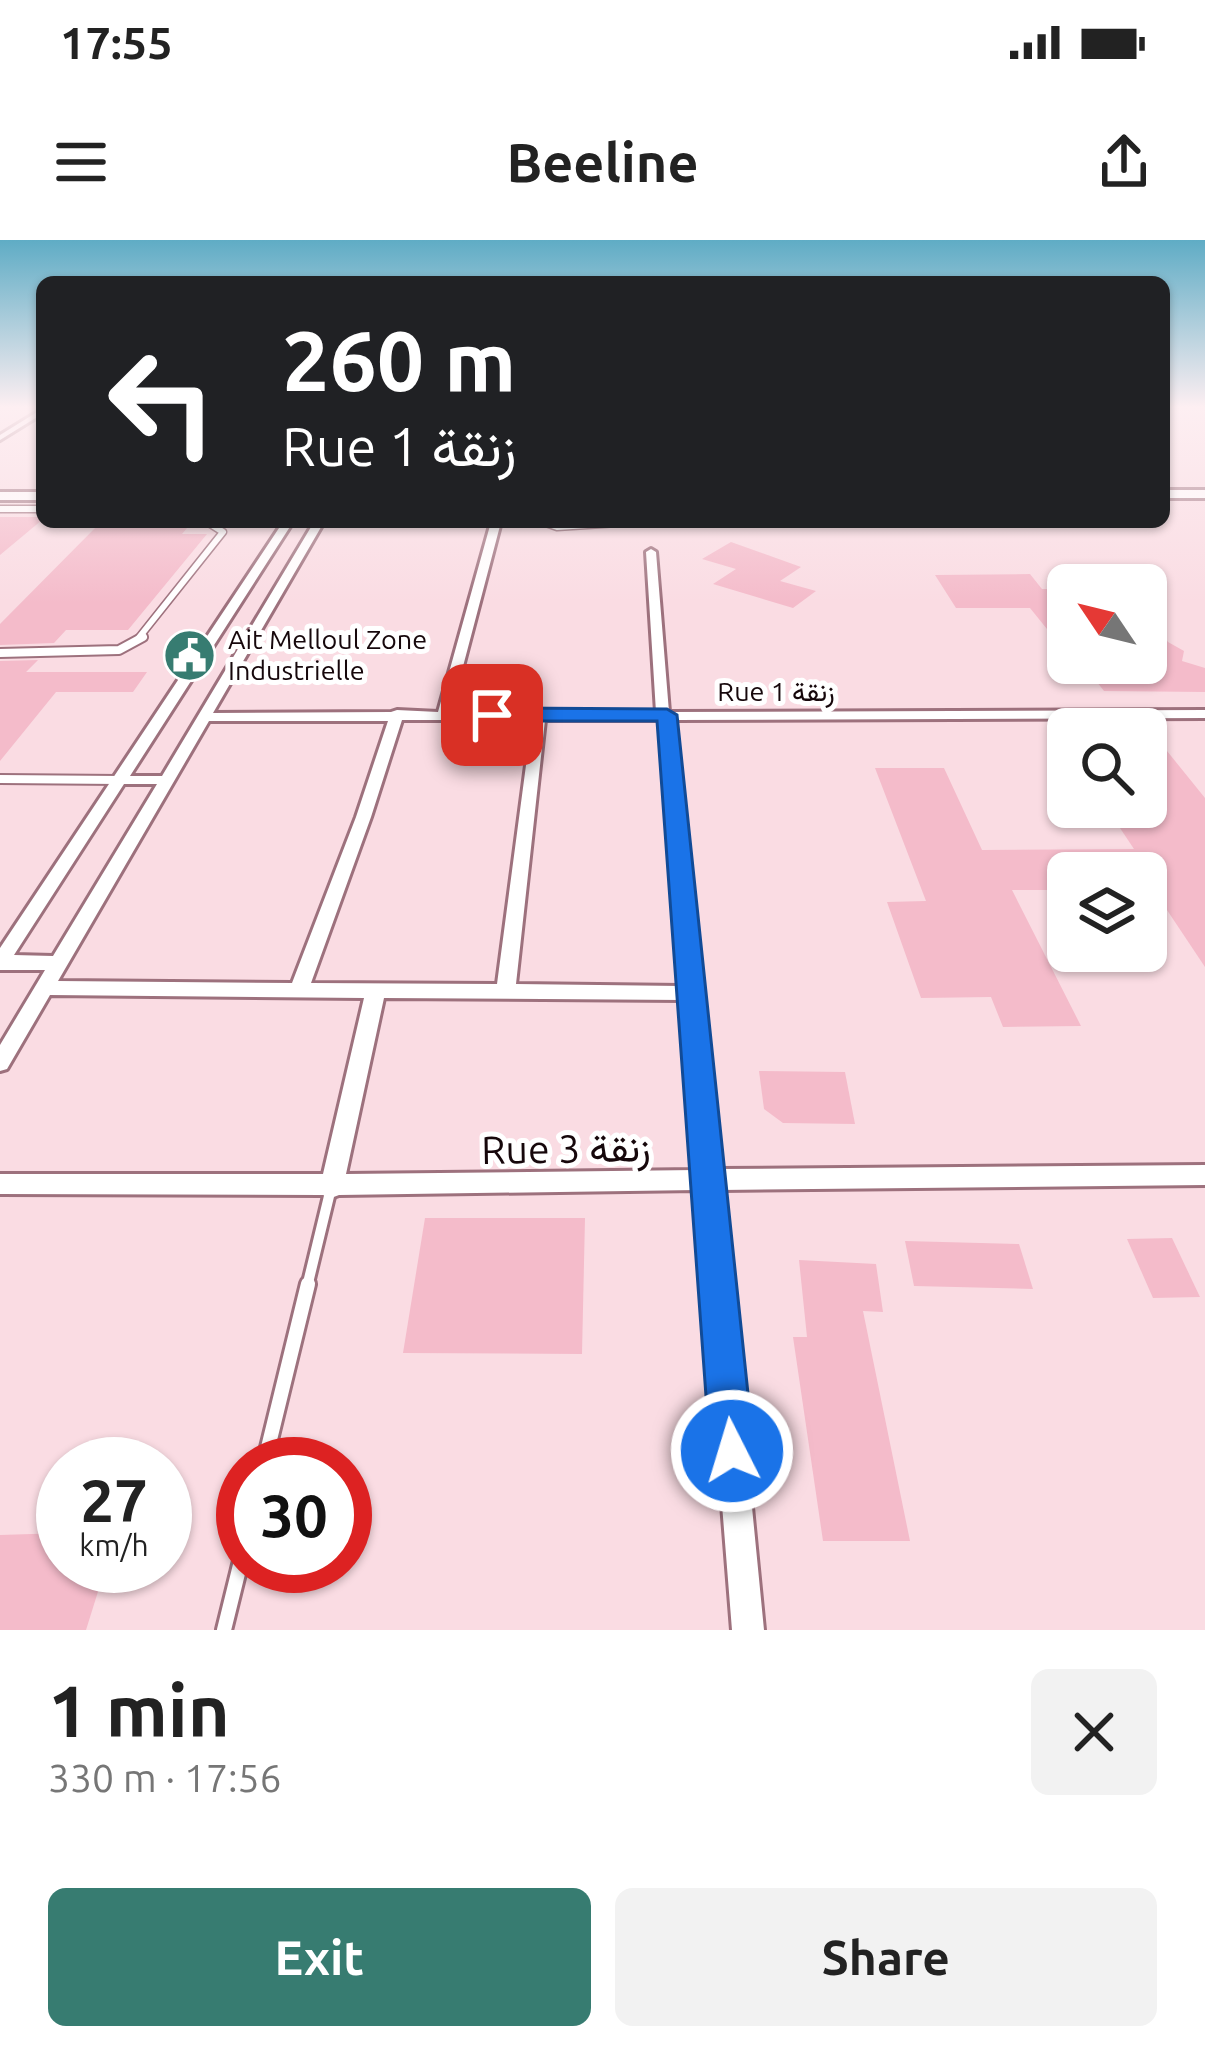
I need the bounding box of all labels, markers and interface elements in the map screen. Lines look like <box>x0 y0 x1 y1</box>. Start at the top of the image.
text: 17:55 <box>60 17 173 68</box>
icon: menu <box>48 129 114 195</box>
icon: share <box>1091 129 1157 195</box>
text: Beeline <box>506 132 699 192</box>
text: 260 m <box>282 313 516 407</box>
icon: left <box>84 324 240 480</box>
text: Rue 1 زنقة <box>282 416 517 476</box>
north arrow <box>1047 564 1167 684</box>
map controls <box>1047 564 1167 972</box>
place label: Ait Melloul Zone Industrielle <box>228 624 427 685</box>
public building icon: Ait Melloul Zone Industrielle <box>161 627 217 683</box>
pin <box>441 664 543 766</box>
street label: Rue 1 زنقة <box>717 676 835 709</box>
icon: arrive <box>459 682 525 748</box>
button: search <box>1047 708 1167 828</box>
button: layers <box>1047 852 1167 972</box>
street label: Rue 3 زنقة <box>481 1125 651 1175</box>
position arrow <box>669 1388 795 1514</box>
speed limit sign: 30 <box>216 1437 372 1593</box>
text: 27 <box>80 1466 148 1533</box>
text: km/h <box>79 1528 149 1562</box>
button: close <box>1031 1669 1157 1795</box>
text: 1 min <box>48 1670 230 1751</box>
text: 330 m · 17:56 <box>48 1756 282 1799</box>
button: Exit <box>48 1888 591 2026</box>
button: Share <box>615 1888 1157 2026</box>

